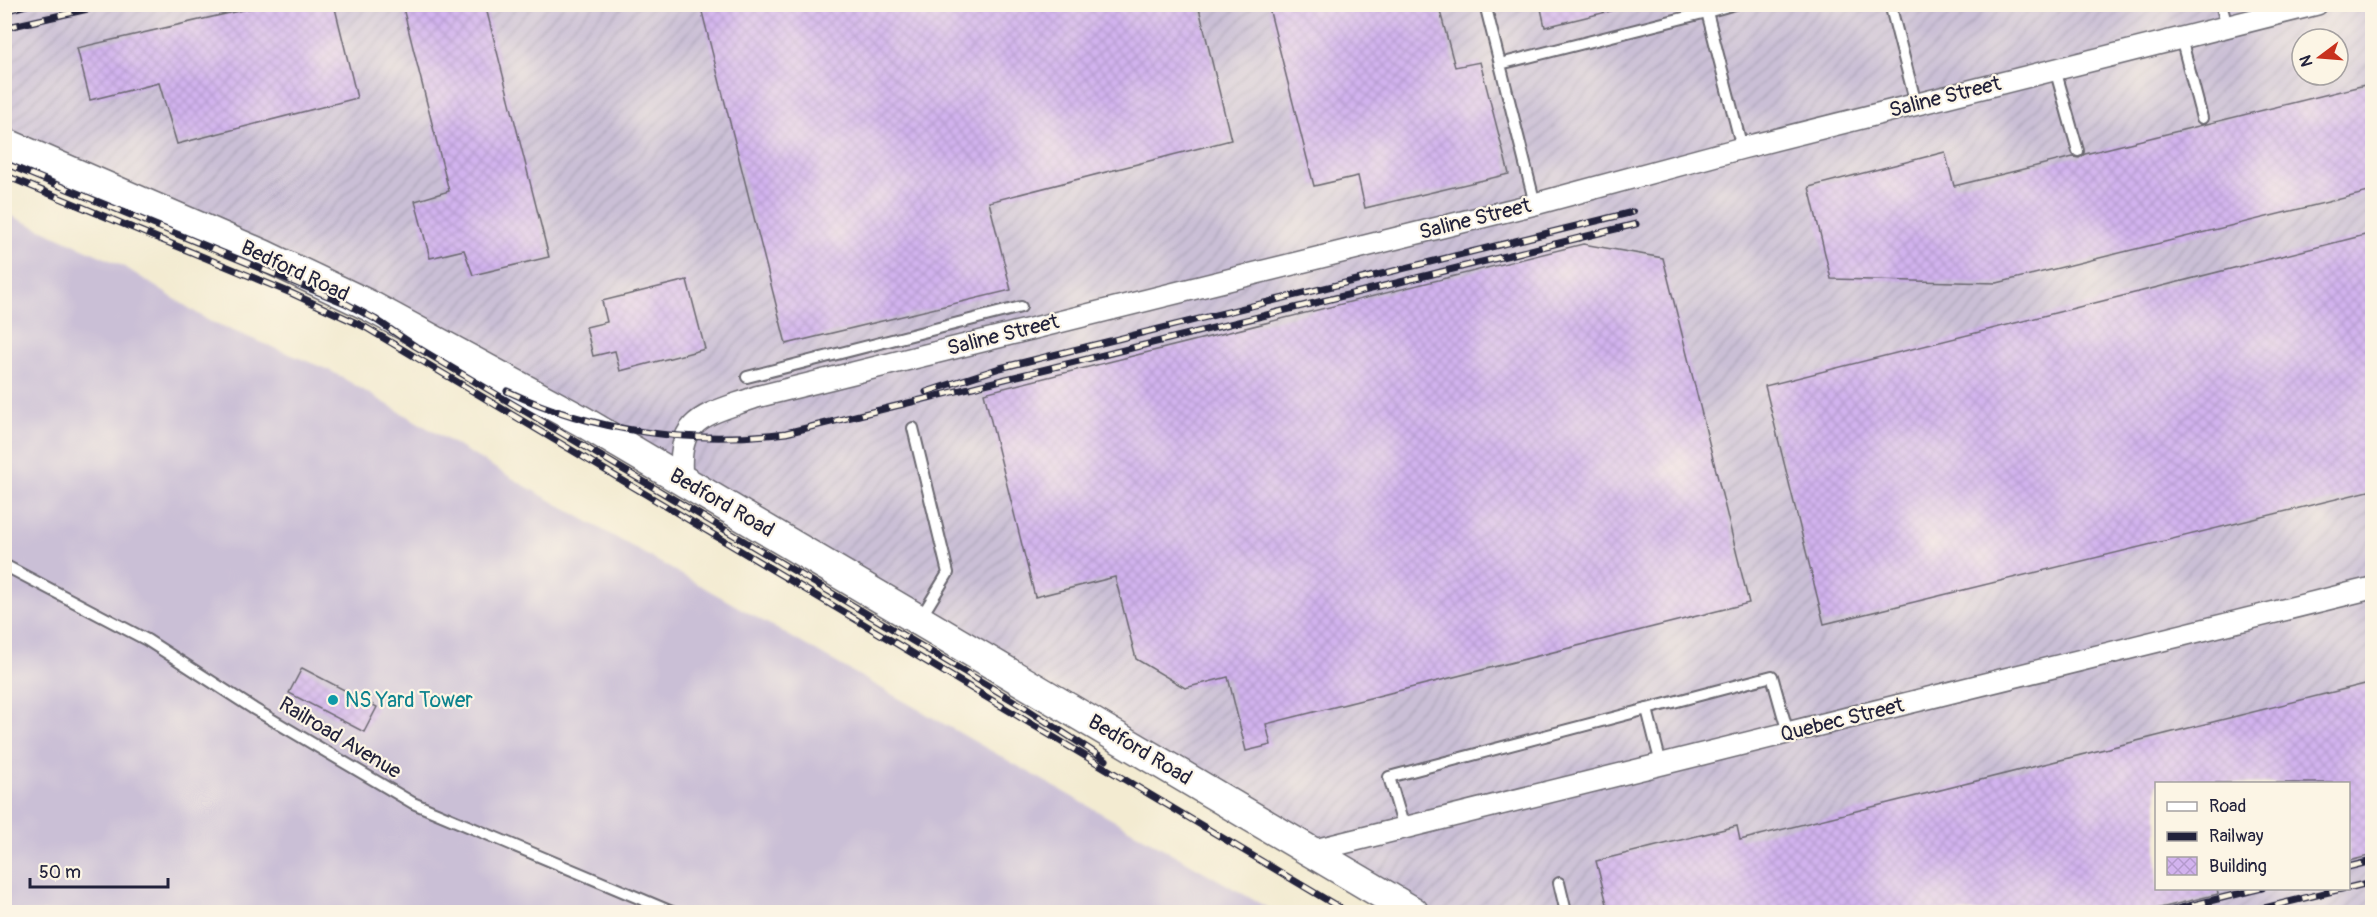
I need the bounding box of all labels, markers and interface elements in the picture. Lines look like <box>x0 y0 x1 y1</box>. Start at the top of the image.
north arrow <box>2290 27 2350 87</box>
text: N <box>2295 53 2318 69</box>
street label: Saline Street <box>1886 70 2004 124</box>
street label: Saline Street <box>1416 192 1534 246</box>
street label: Bedford Road <box>237 234 353 308</box>
street label: Saline Street <box>944 308 1062 362</box>
street label: Bedford Road <box>665 462 779 544</box>
place label: NS Yard Tower <box>345 687 473 714</box>
street label: Railroad Avenue <box>274 691 407 785</box>
street label: Quebec Street <box>1777 691 1907 748</box>
marker: NS Yard Tower <box>326 693 340 707</box>
street label: Bedford Road <box>1083 708 1197 792</box>
legend <box>2155 782 2350 890</box>
text: Road <box>2209 795 2246 818</box>
text: Railway <box>2209 825 2264 848</box>
scale bar <box>30 851 168 889</box>
text: Building <box>2209 855 2267 878</box>
text: 50 m <box>39 861 81 884</box>

